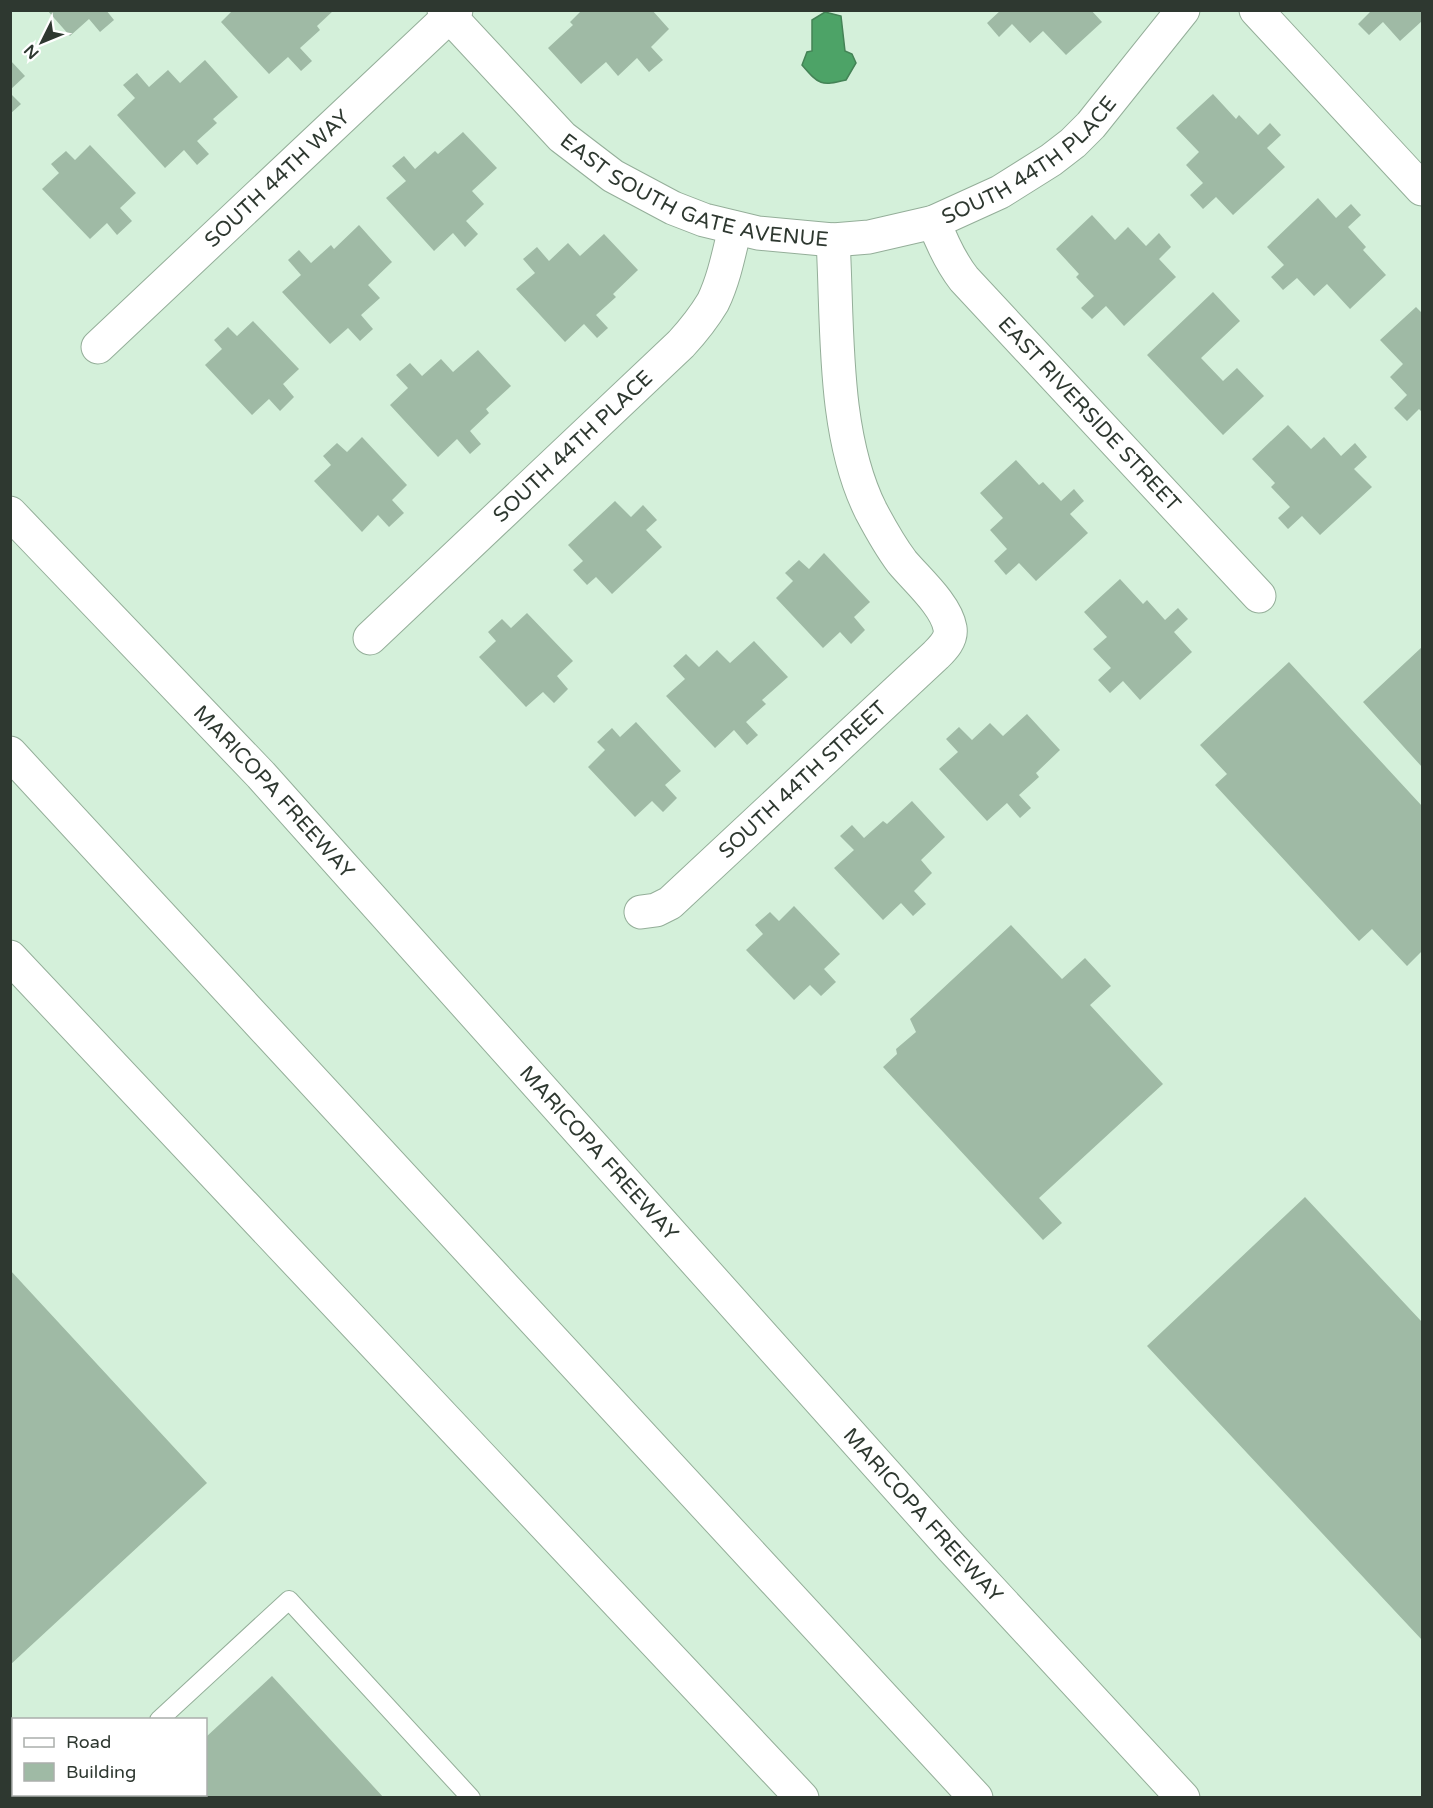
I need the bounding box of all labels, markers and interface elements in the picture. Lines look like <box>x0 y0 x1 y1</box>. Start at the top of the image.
north arrow <box>12 12 72 72</box>
text: N <box>20 40 43 63</box>
street label: SOUTH 44TH PLACE <box>938 91 1122 229</box>
street label: SOUTH 44TH WAY <box>200 104 355 252</box>
street label: EAST SOUTH GATE AVENUE <box>556 128 830 252</box>
street label: EAST RIVERSIDE STREET <box>993 312 1186 517</box>
street label: SOUTH 44TH PLACE <box>488 365 658 527</box>
street label: SOUTH 44TH STREET <box>714 695 892 864</box>
street label: MARICOPA FREEWAY <box>188 700 360 883</box>
street label: MARICOPA FREEWAY <box>514 1060 684 1246</box>
street label: MARICOPA FREEWAY <box>838 1423 1008 1607</box>
legend <box>12 1718 207 1796</box>
text: Road <box>66 1731 111 1753</box>
text: Building <box>66 1761 136 1783</box>

